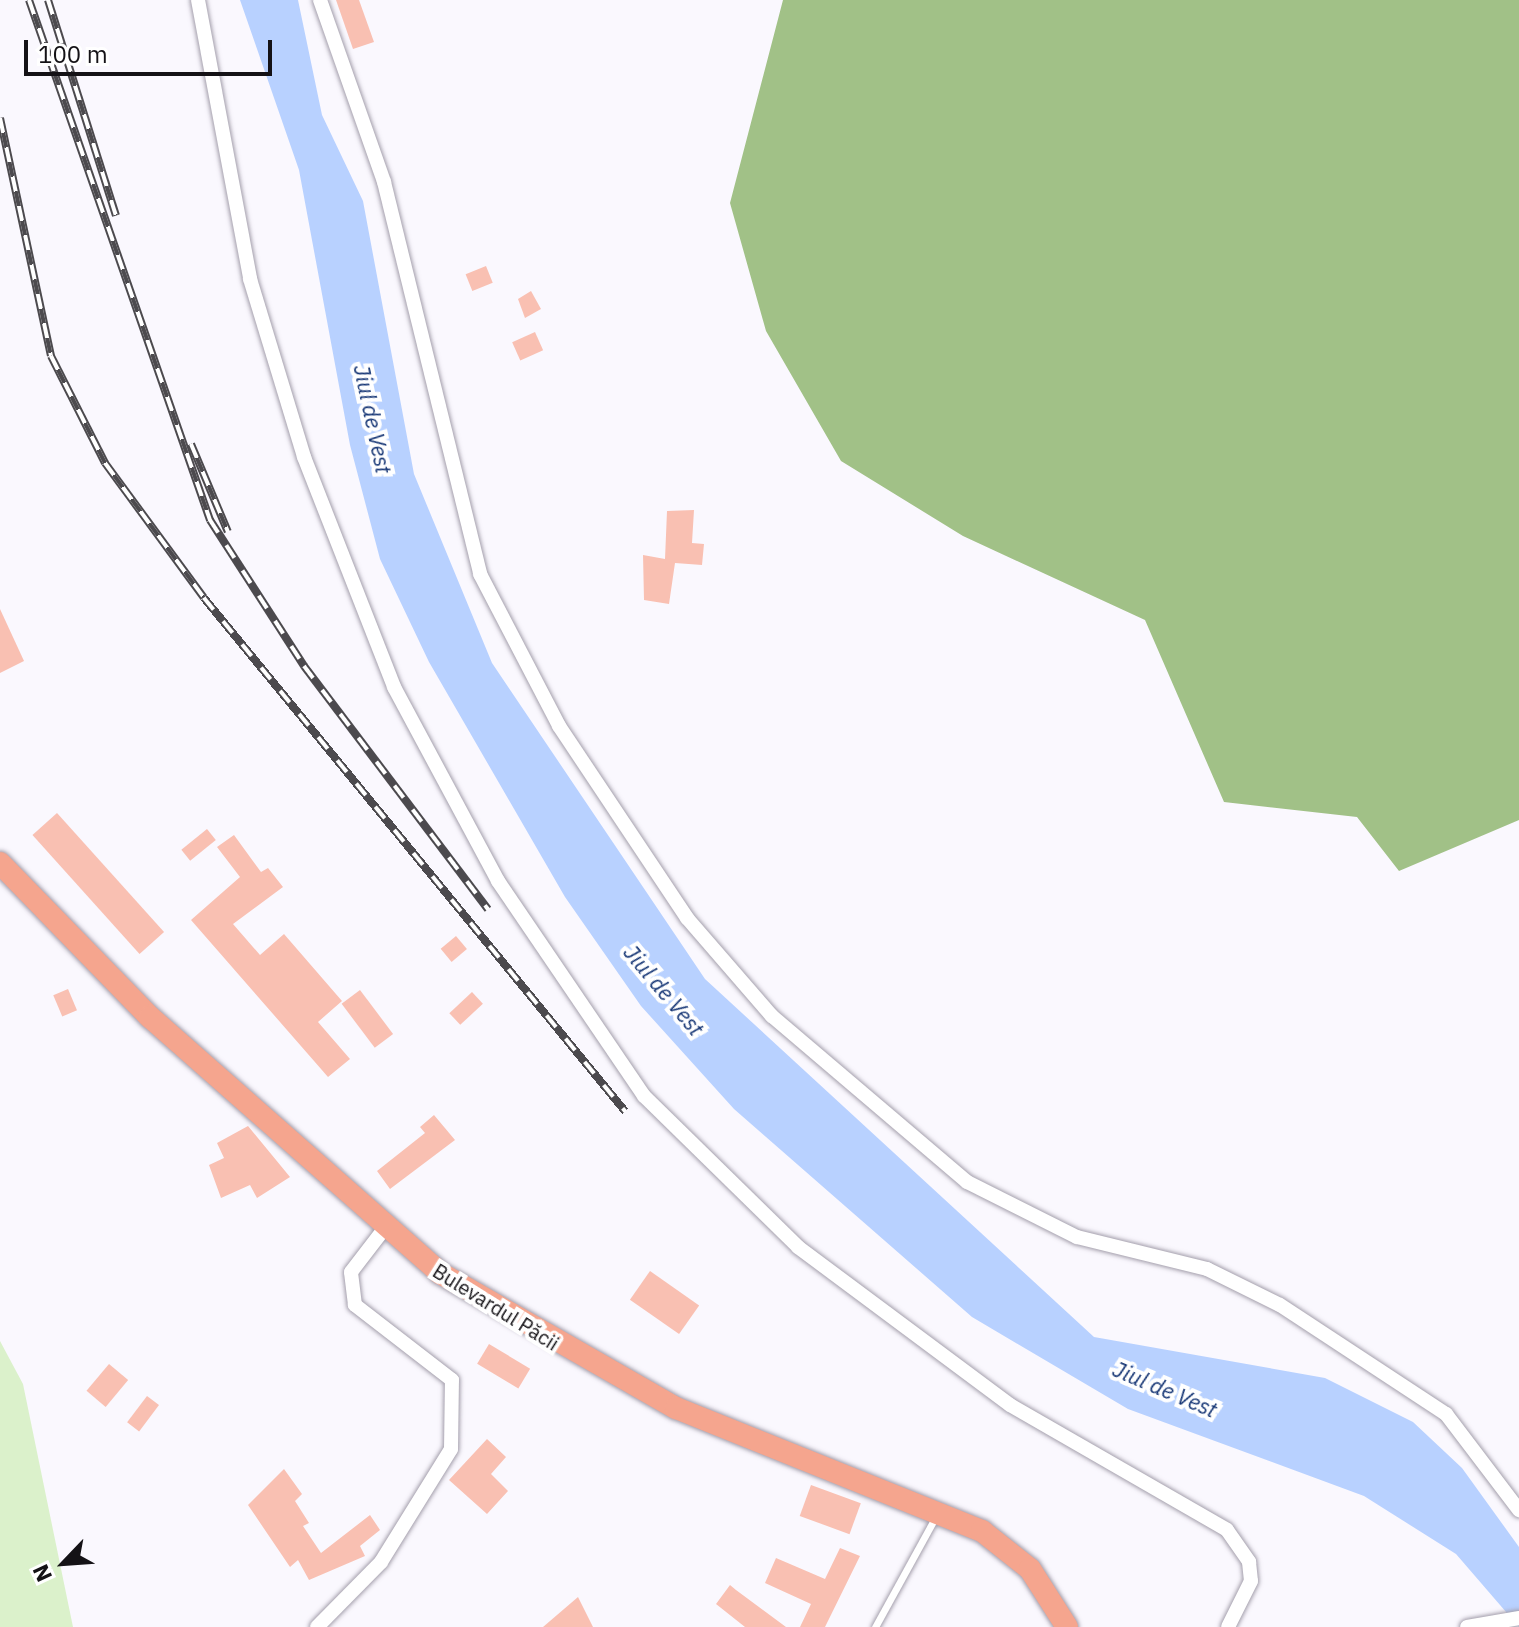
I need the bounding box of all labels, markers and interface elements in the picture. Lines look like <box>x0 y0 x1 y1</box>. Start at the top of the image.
scale bar <box>28 24 276 74</box>
text: 100 m <box>38 38 108 70</box>
water label: Jiul de Vest <box>349 362 397 476</box>
water label: Jiul de Vest <box>619 939 709 1041</box>
street label: Bulevardul Păcii <box>429 1259 563 1355</box>
water label: Jiul de Vest <box>1109 1355 1221 1423</box>
north arrow <box>24 1523 104 1603</box>
text: N <box>25 1560 58 1587</box>

